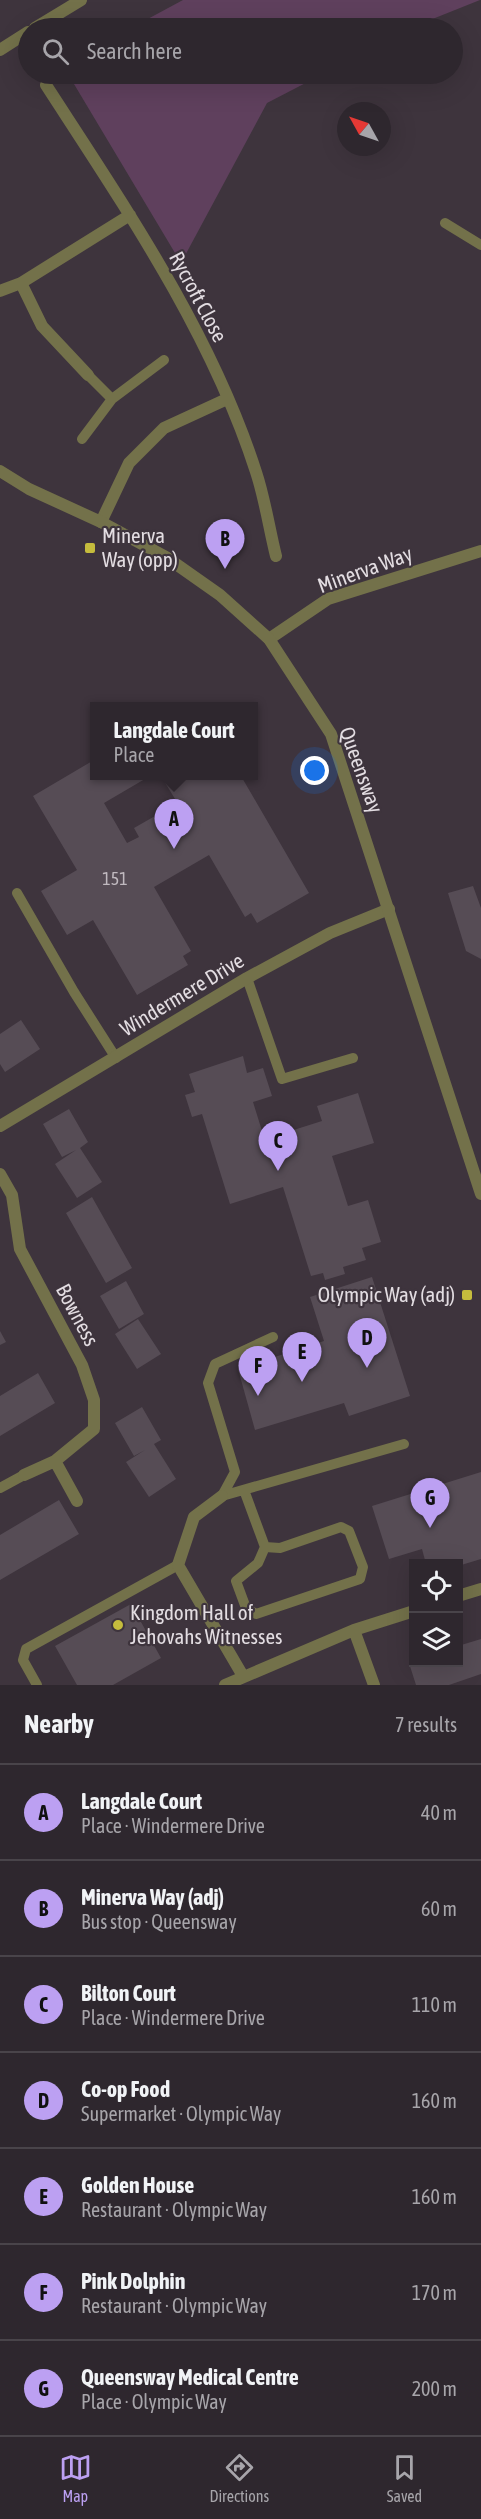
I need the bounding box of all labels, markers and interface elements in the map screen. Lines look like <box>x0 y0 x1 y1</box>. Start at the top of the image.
search box <box>18 18 463 84</box>
icon: search <box>39 35 72 68</box>
text: Search here <box>87 38 182 64</box>
north arrow <box>337 102 391 156</box>
street label: Rycroft Close <box>165 247 233 346</box>
pin: B <box>206 520 244 569</box>
place label: Minerva Way (opp) <box>102 523 178 571</box>
marker: Minerva Way (opp) <box>83 541 97 555</box>
street label: Minerva Way <box>314 541 416 597</box>
popup <box>90 702 258 780</box>
text: Langdale Court <box>113 717 235 743</box>
street label: Queensway <box>335 723 389 816</box>
text: Place <box>113 743 154 766</box>
your location <box>300 756 329 785</box>
pin: A <box>154 800 194 849</box>
house number: 151 <box>102 868 128 889</box>
street label: Windermere Drive <box>115 948 248 1040</box>
pin: C <box>258 1122 298 1171</box>
street label: Bowness <box>52 1279 104 1350</box>
place label: Olympic Way (adj) <box>318 1282 455 1306</box>
marker: Olympic Way (adj) <box>460 1288 474 1302</box>
pin: D <box>348 1318 386 1368</box>
pin: E <box>282 1332 322 1382</box>
pin: F <box>238 1346 278 1396</box>
pin: G <box>410 1478 450 1528</box>
map controls <box>409 1559 463 1667</box>
button: locate <box>409 1559 463 1613</box>
place label: Kingdom Hall of Jehovahs Witnesses <box>130 1600 282 1648</box>
button: layers <box>409 1613 463 1667</box>
marker: Kingdom Hall of Jehovahs Witnesses <box>111 1618 125 1632</box>
text: Nearby <box>24 1709 94 1739</box>
text: 7 results <box>395 1713 457 1736</box>
text: Langdale Court <box>81 1788 202 1814</box>
text: A <box>39 1801 48 1824</box>
text: 40 m <box>421 1801 457 1824</box>
text: Place · Windermere Drive <box>81 1814 265 1837</box>
text: Minerva Way (adj) <box>81 1884 224 1910</box>
text: B <box>39 1897 48 1920</box>
text: 60 m <box>421 1897 457 1920</box>
text: Bus stop · Queensway <box>81 1910 237 1933</box>
text: Bilton Court <box>81 1980 176 2006</box>
text: C <box>39 1993 48 2016</box>
text: 110 m <box>412 1993 457 2016</box>
text: Place · Windermere Drive <box>81 2006 265 2029</box>
text: Co-op Food <box>81 2076 170 2102</box>
text: D <box>38 2089 49 2112</box>
text: 160 m <box>412 2089 457 2112</box>
text: Supermarket · Olympic Way <box>81 2102 281 2125</box>
text: Golden House <box>81 2172 194 2198</box>
text: E <box>39 2185 48 2208</box>
text: 160 m <box>412 2185 457 2208</box>
text: Restaurant · Olympic Way <box>81 2198 267 2221</box>
text: Pink Dolphin <box>81 2268 185 2294</box>
text: F <box>39 2281 48 2304</box>
text: 170 m <box>412 2281 457 2304</box>
text: Restaurant · Olympic Way <box>81 2294 267 2317</box>
text: Queensway Medical Centre <box>81 2364 299 2390</box>
text: G <box>38 2377 49 2400</box>
text: 200 m <box>412 2377 457 2400</box>
text: Place · Olympic Way <box>81 2390 227 2413</box>
tab: Map <box>59 2451 92 2505</box>
tab: Directions <box>209 2451 269 2505</box>
tab: Saved <box>387 2451 422 2505</box>

